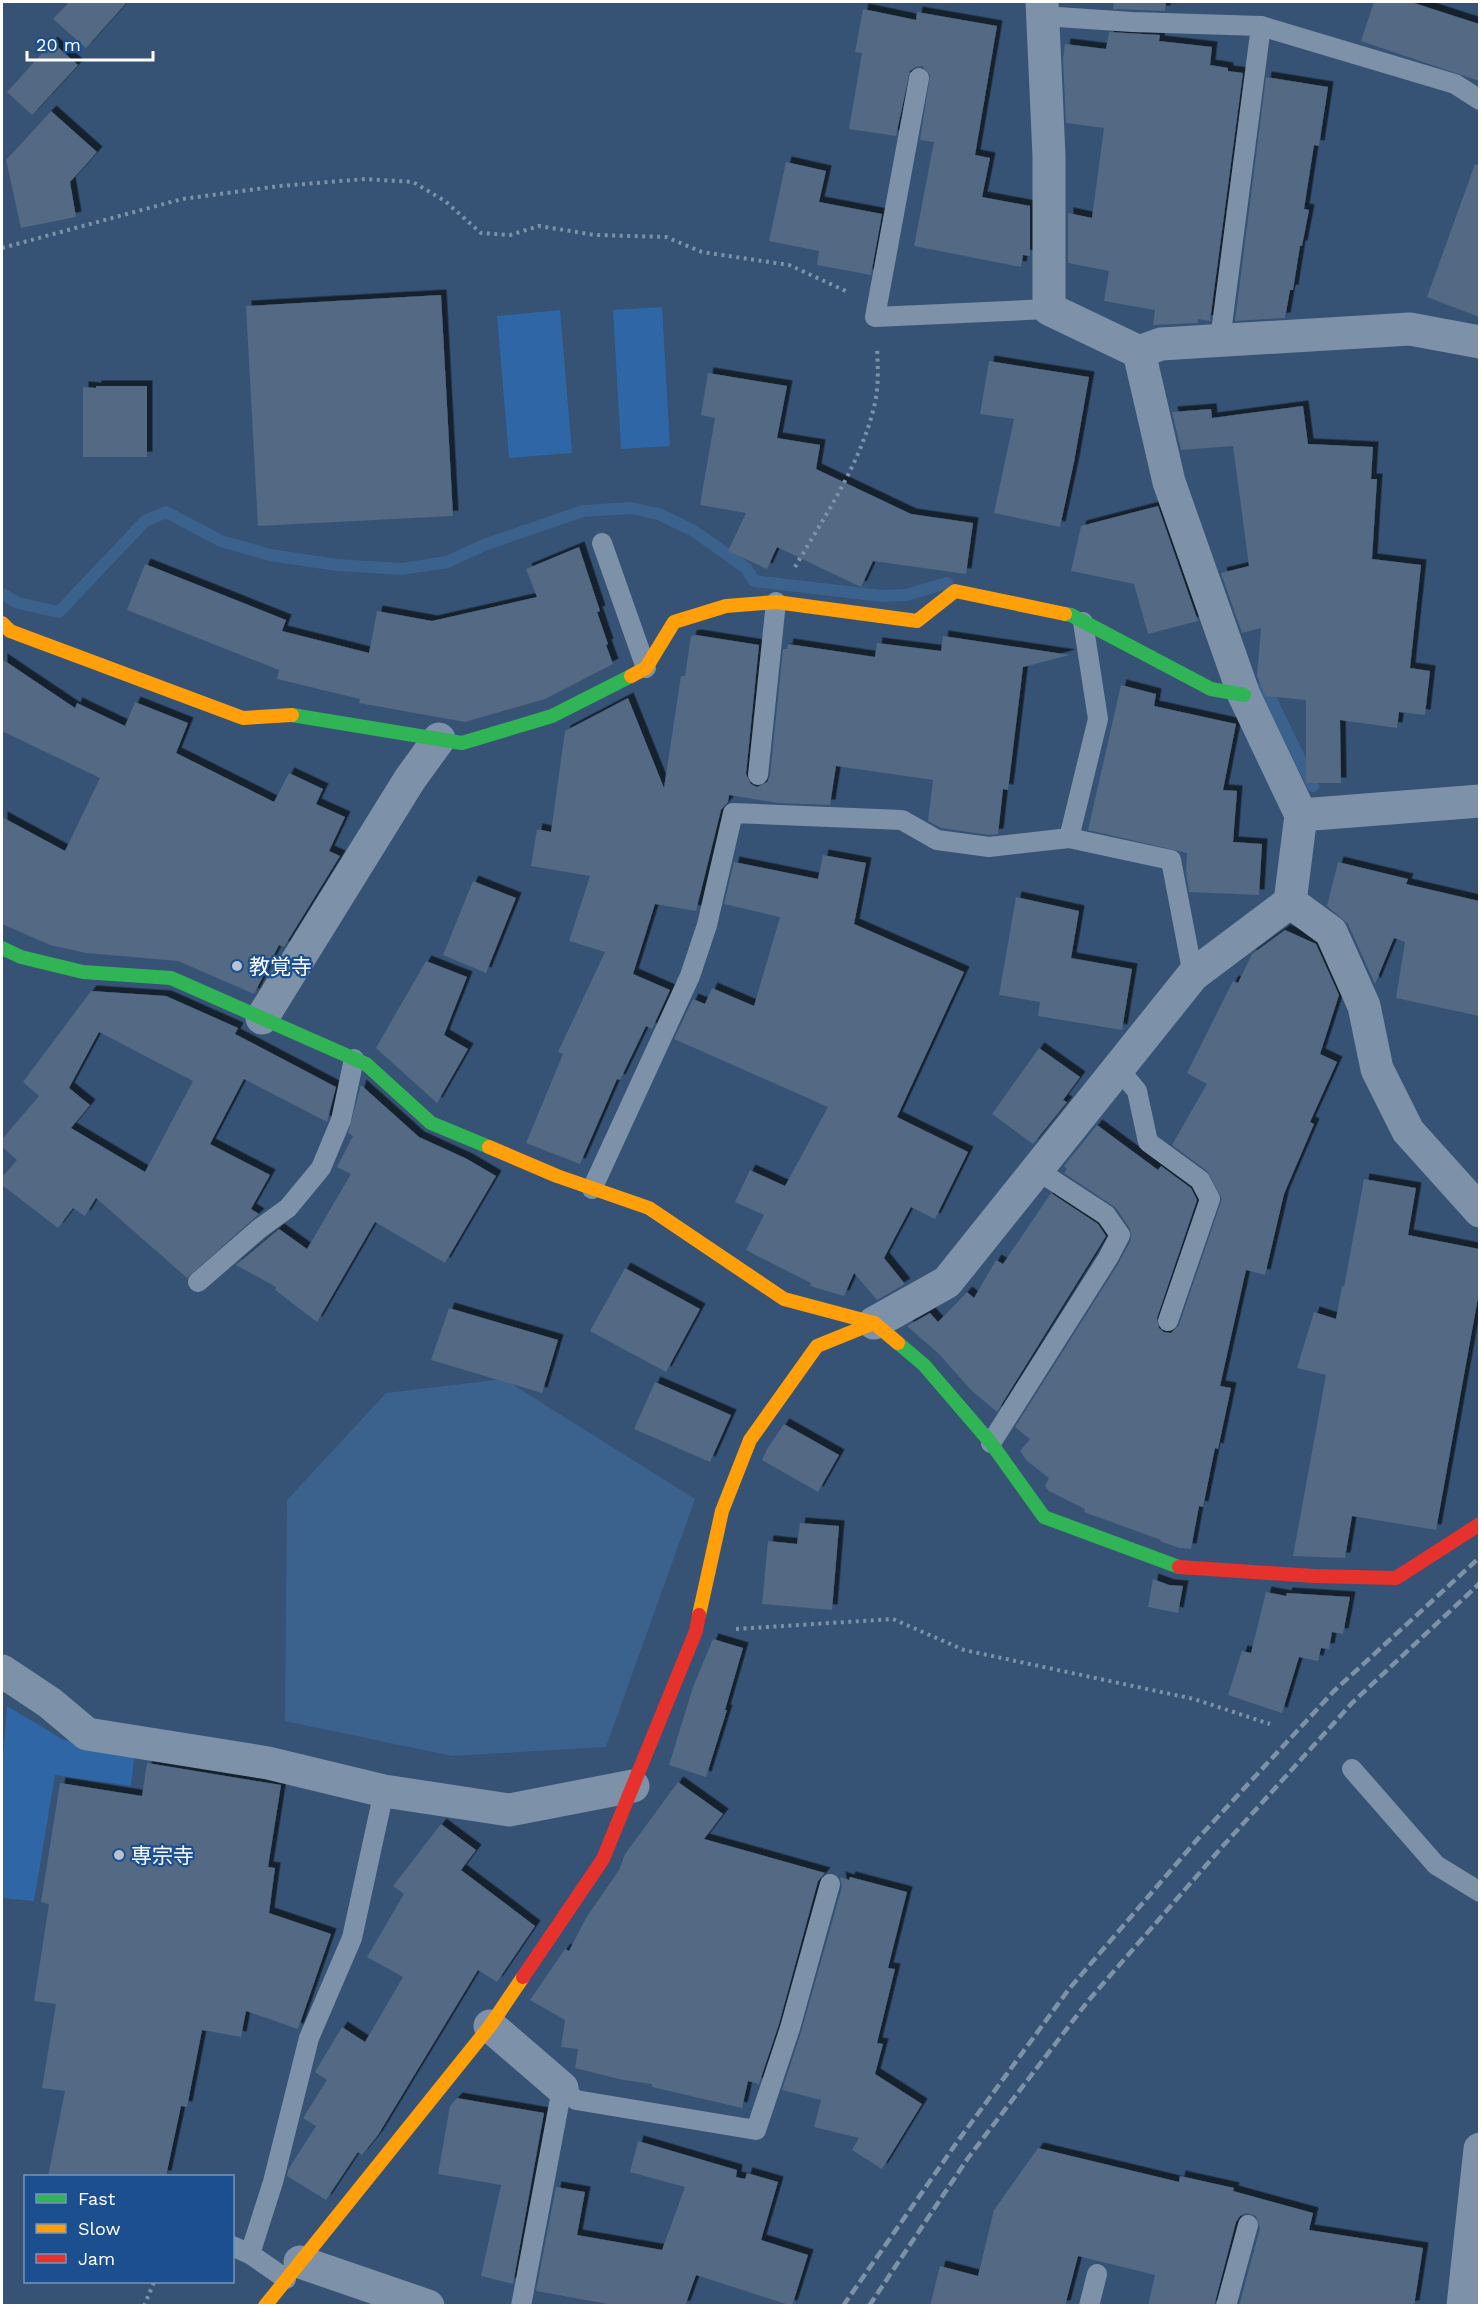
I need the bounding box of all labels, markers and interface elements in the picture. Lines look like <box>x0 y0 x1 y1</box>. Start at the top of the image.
scale bar <box>27 24 153 62</box>
text: 20 m <box>36 34 81 55</box>
place label: 教覚寺 <box>249 954 312 979</box>
marker: 教覚寺 <box>230 959 244 973</box>
place label: 専宗寺 <box>131 1843 194 1868</box>
marker: 専宗寺 <box>112 1848 126 1862</box>
legend <box>24 2175 234 2283</box>
text: Fast <box>78 2188 116 2209</box>
text: Slow <box>78 2218 121 2239</box>
text: Jam <box>78 2248 115 2269</box>

